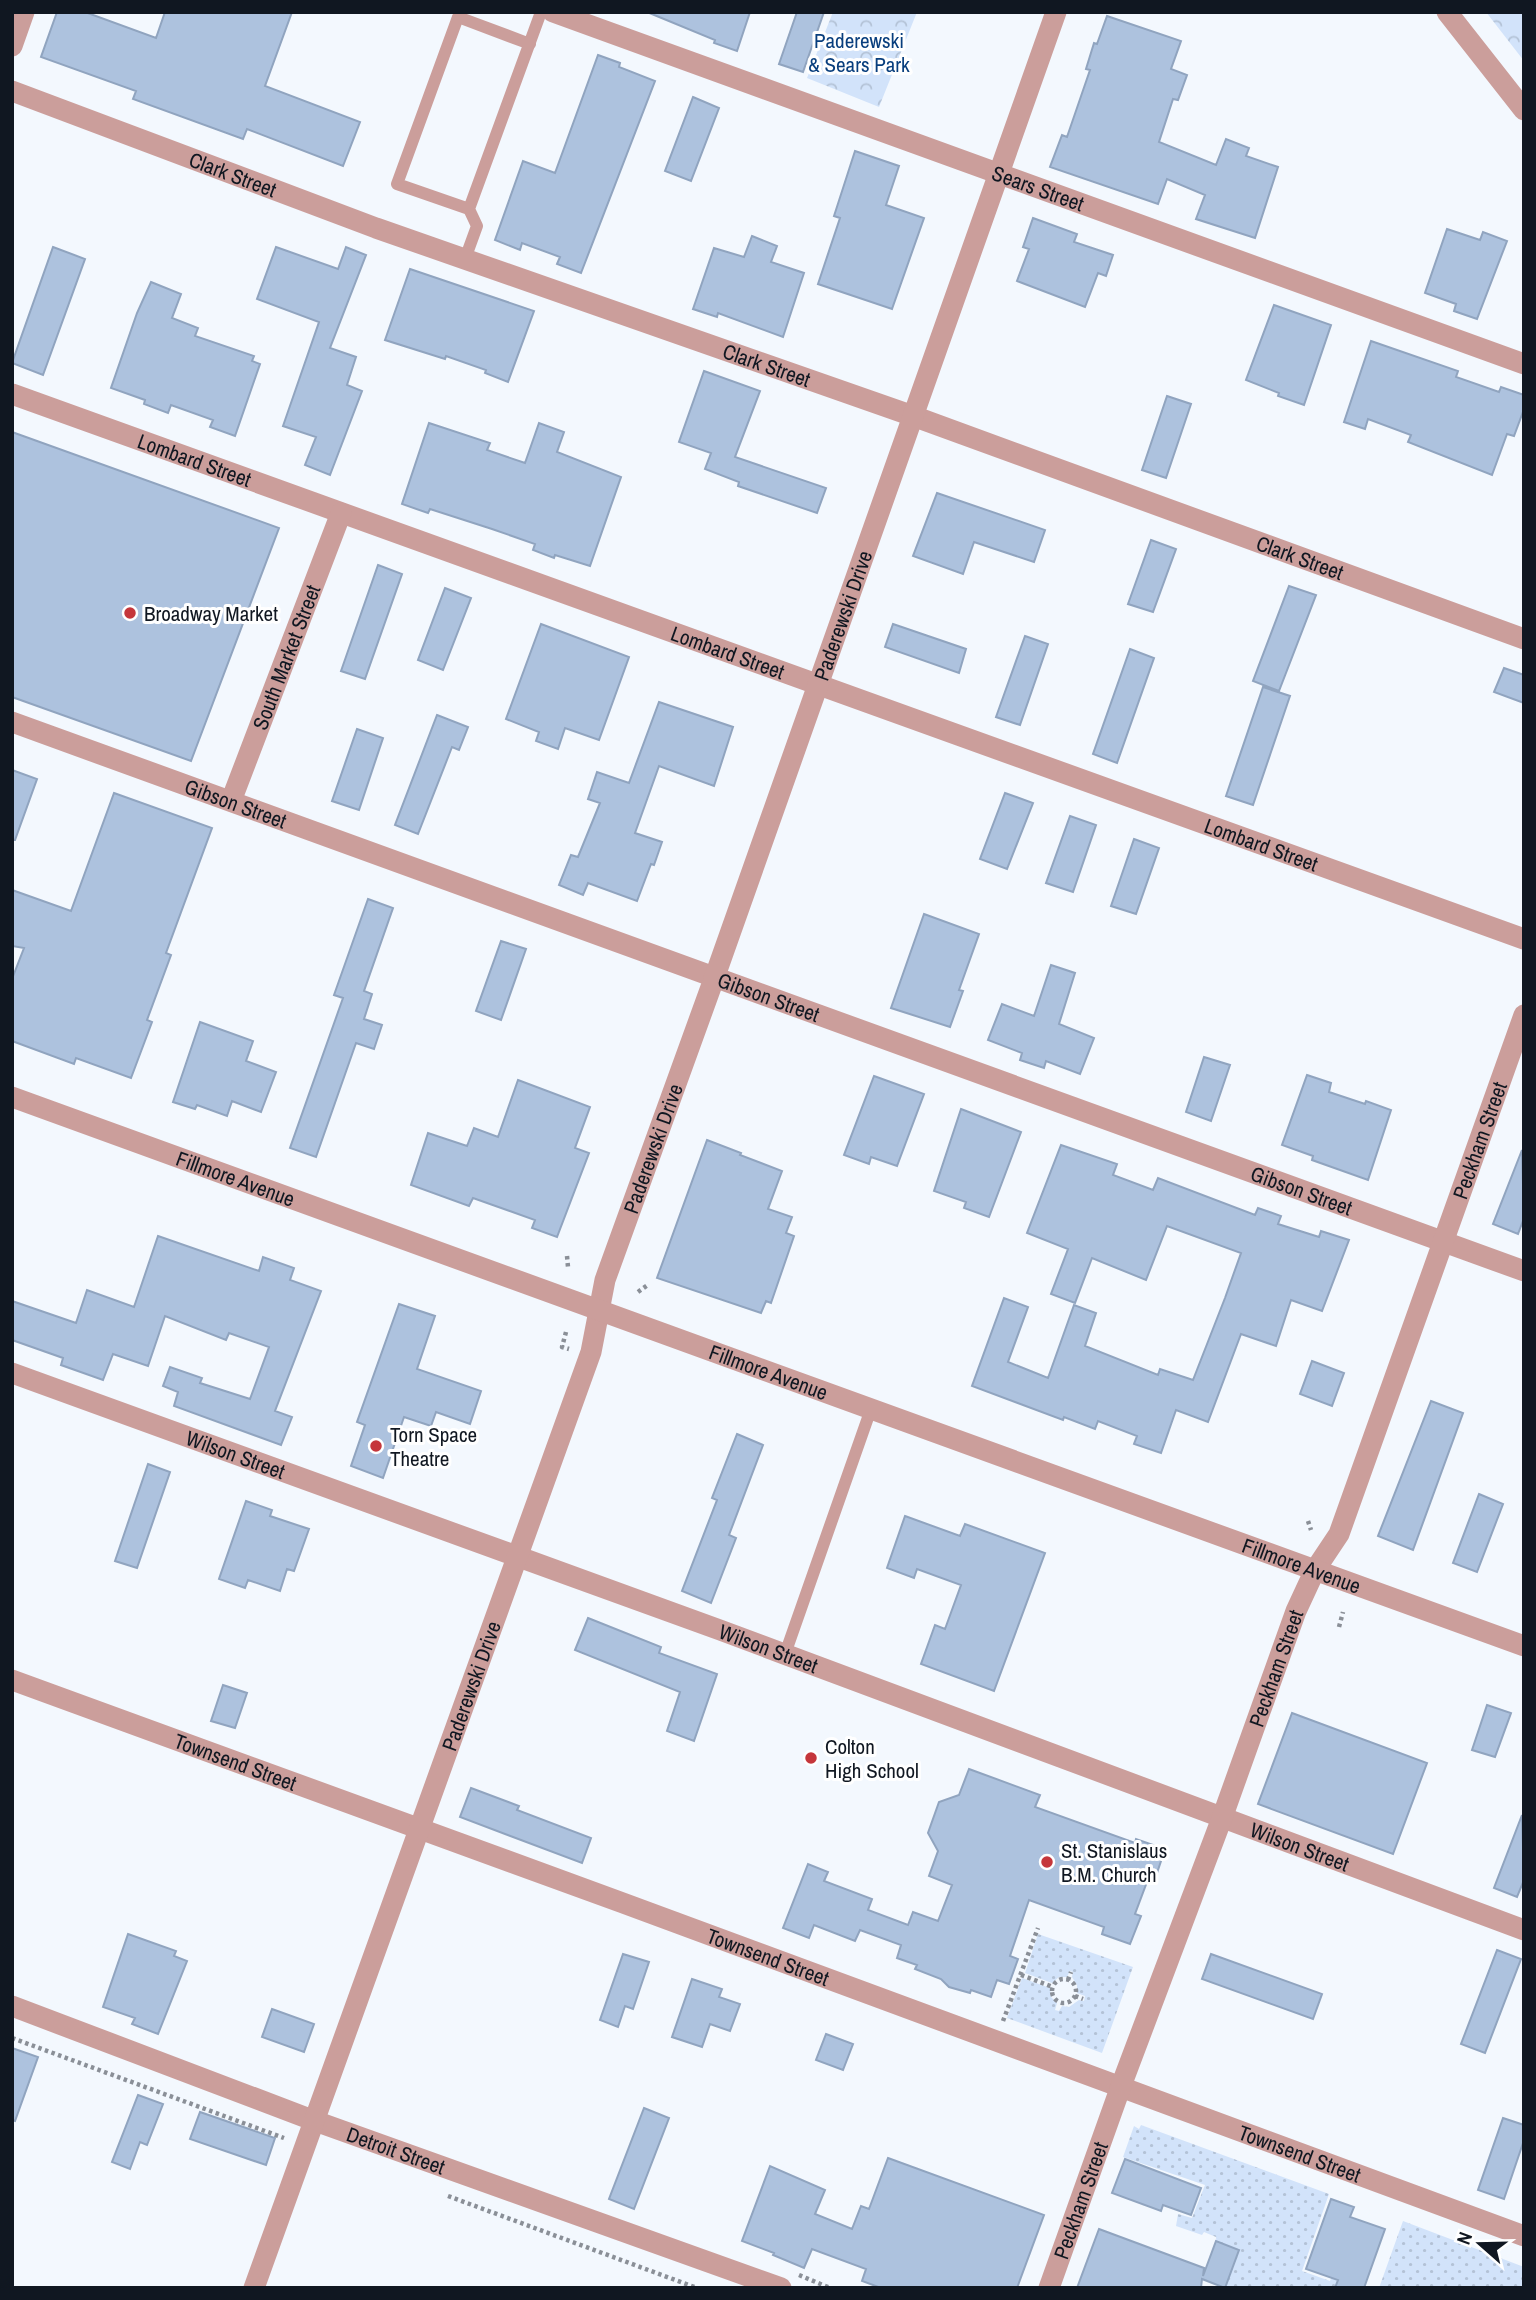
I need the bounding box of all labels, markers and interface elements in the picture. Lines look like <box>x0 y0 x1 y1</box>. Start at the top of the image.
park label: Paderewski & Sears Park <box>808 26 910 79</box>
street label: Clark Street <box>185 145 281 204</box>
street label: Sears Street <box>988 158 1088 218</box>
street label: Clark Street <box>719 336 815 394</box>
street label: Lombard Street <box>134 426 255 494</box>
street label: Clark Street <box>1252 528 1348 587</box>
street label: Paderewski Drive <box>806 546 879 684</box>
street label: South Market Street <box>245 580 327 734</box>
place label: Broadway Market <box>144 599 278 628</box>
marker: Broadway Market <box>122 605 138 621</box>
street label: Lombard Street <box>667 618 789 686</box>
street label: Gibson Street <box>181 771 291 835</box>
street label: Lombard Street <box>1201 811 1322 878</box>
street label: Gibson Street <box>714 965 824 1029</box>
street label: Peckham Street <box>1445 1078 1514 1203</box>
street label: Paderewski Drive <box>616 1080 689 1217</box>
street label: Fillmore Avenue <box>172 1143 299 1213</box>
street label: Gibson Street <box>1247 1158 1357 1222</box>
street label: Fillmore Avenue <box>705 1337 832 1407</box>
place label: Torn Space Theatre <box>390 1420 477 1473</box>
street label: Wilson Street <box>182 1423 289 1486</box>
marker: Torn Space Theatre <box>368 1438 384 1454</box>
street label: Fillmore Avenue <box>1238 1530 1365 1600</box>
street label: Peckham Street <box>1241 1605 1310 1731</box>
street label: Wilson Street <box>715 1616 822 1680</box>
street label: Paderewski Drive <box>434 1617 507 1755</box>
street label: Townsend Street <box>170 1726 301 1797</box>
place label: Colton High School <box>825 1732 919 1785</box>
marker: Colton High School <box>803 1750 819 1766</box>
street label: Wilson Street <box>1246 1815 1353 1878</box>
place label: St. Stanislaus B.M. Church <box>1061 1836 1167 1889</box>
marker: St. Stanislaus B.M. Church <box>1039 1854 1055 1870</box>
street label: Townsend Street <box>703 1921 833 1993</box>
street label: Townsend Street <box>1235 2117 1365 2189</box>
street label: Detroit Street <box>343 2119 449 2181</box>
street label: Peckham Street <box>1046 2138 1115 2263</box>
north arrow <box>1445 2209 1515 2279</box>
text: N <box>1450 2228 1478 2248</box>

